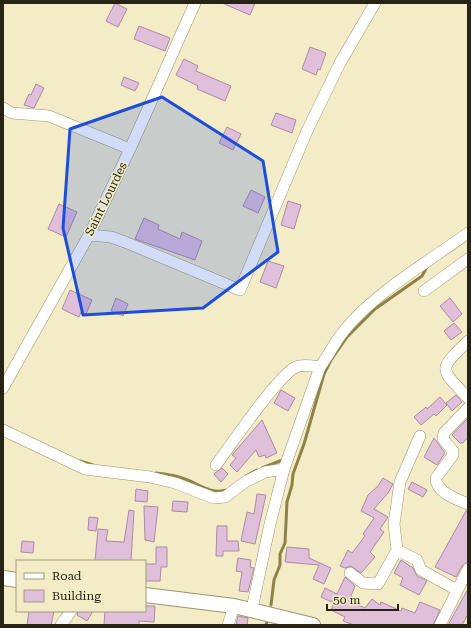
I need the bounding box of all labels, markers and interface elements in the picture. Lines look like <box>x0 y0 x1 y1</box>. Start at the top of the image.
street label: Saint Lourdes <box>82 160 130 238</box>
legend <box>16 560 146 612</box>
text: Road <box>52 569 82 583</box>
scale bar <box>327 586 398 612</box>
text: Building <box>52 589 101 603</box>
text: 50 m <box>333 593 360 607</box>

